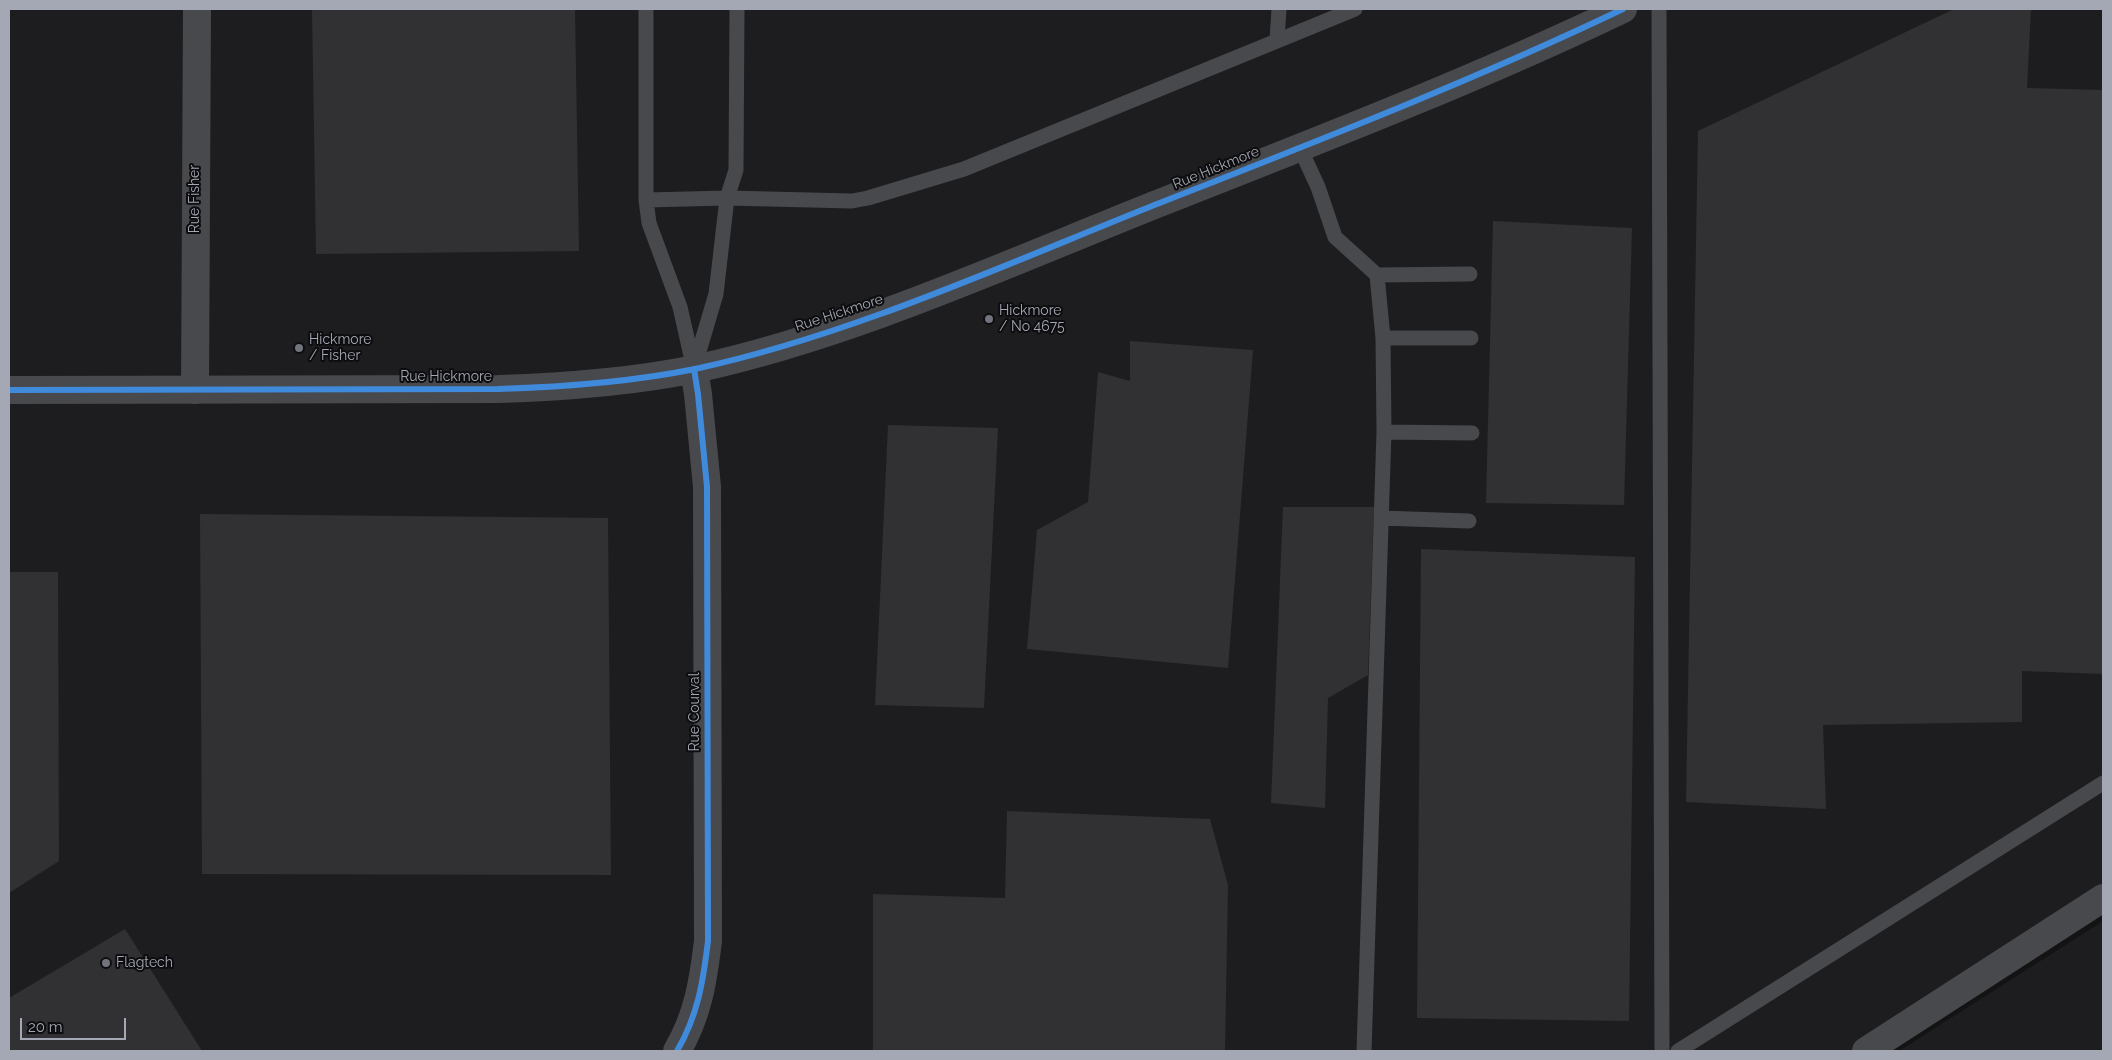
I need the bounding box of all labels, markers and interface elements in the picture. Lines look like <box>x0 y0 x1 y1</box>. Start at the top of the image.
street label: Rue Hickmore <box>1170 143 1262 193</box>
street label: Rue Fisher <box>187 165 203 233</box>
street label: Rue Hickmore <box>793 291 885 335</box>
place label: Hickmore / No 4675 <box>999 303 1065 336</box>
marker: Hickmore / No 4675 <box>983 313 995 325</box>
place label: Hickmore / Fisher <box>309 332 372 364</box>
marker: Hickmore / Fisher <box>293 342 305 354</box>
street label: Rue Hickmore <box>400 369 492 385</box>
street label: Rue Courval <box>687 672 703 752</box>
place label: Flagtech <box>116 955 173 971</box>
marker: Flagtech <box>100 957 112 969</box>
scale bar <box>22 1008 129 1040</box>
text: 20 m <box>28 1018 63 1036</box>

